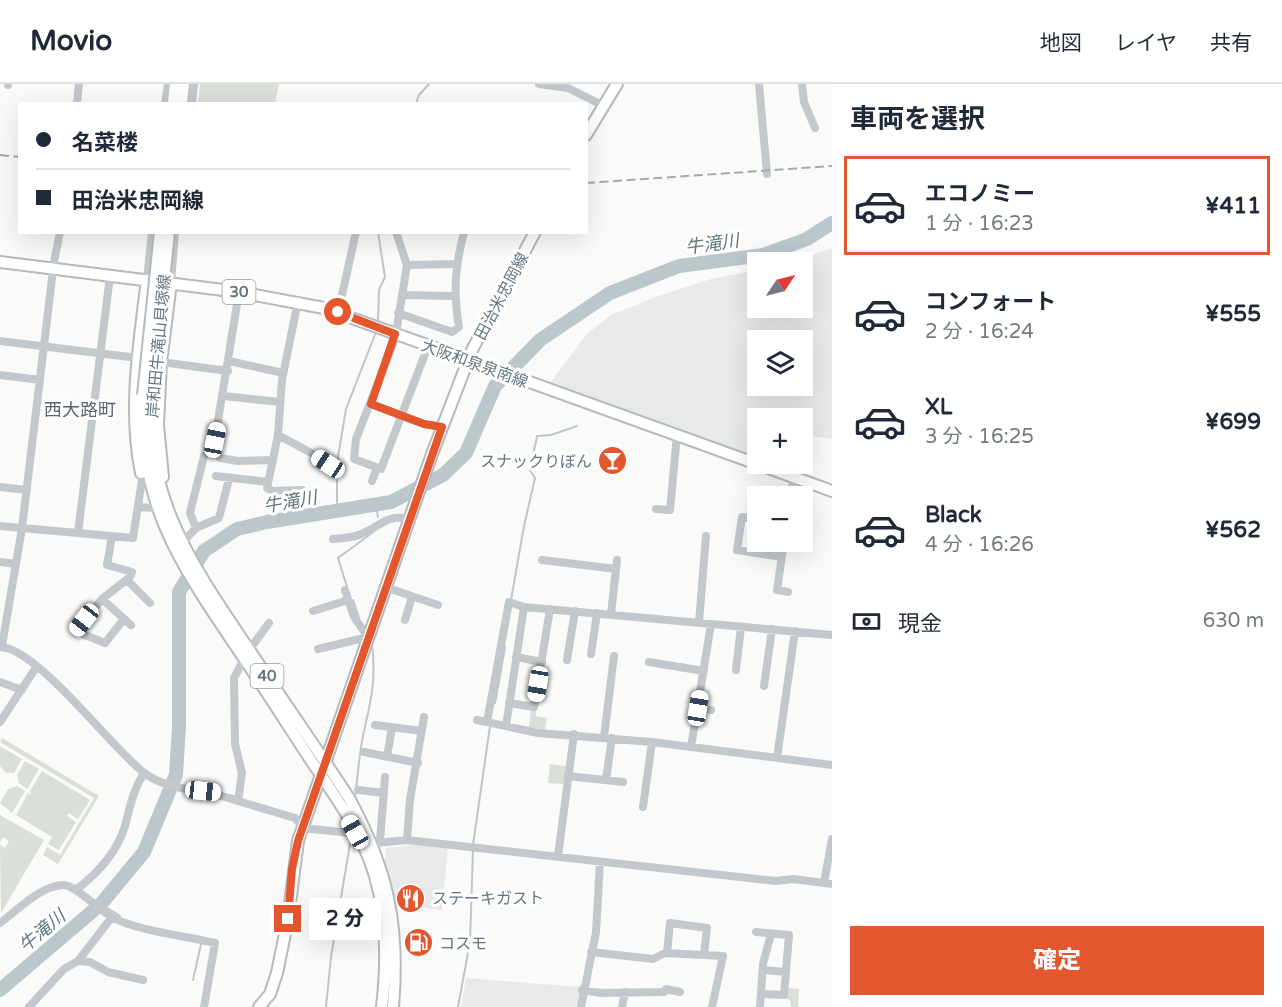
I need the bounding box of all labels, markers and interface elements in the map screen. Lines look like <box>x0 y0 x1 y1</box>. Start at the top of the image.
text: Movio <box>30 24 112 58</box>
text: 地図 <box>1040 31 1082 56</box>
text: レイヤ <box>1115 31 1177 56</box>
text: 共有 <box>1210 31 1252 56</box>
text: 車両を選択 <box>850 103 985 136</box>
text: 名菜楼 <box>72 130 138 156</box>
icon: car <box>853 179 907 233</box>
text: エコノミー <box>925 181 1035 207</box>
text: 田治米忠岡線 <box>72 188 204 214</box>
text: ¥411 <box>1205 193 1261 219</box>
text: 1 分 · 16:23 <box>925 212 1034 236</box>
water label: 牛滝川 <box>684 229 742 259</box>
street label: 田治米忠岡線 <box>471 249 533 344</box>
north arrow <box>747 252 813 318</box>
map controls <box>747 252 813 552</box>
street label: 岸和田牛滝山貝塚線 <box>143 273 175 419</box>
road number: 30 <box>222 280 256 304</box>
icon: car <box>853 287 907 341</box>
text: コンフォート <box>925 289 1056 315</box>
route start <box>324 298 351 325</box>
text: ¥555 <box>1205 301 1261 327</box>
text: 2 分 · 16:24 <box>925 320 1034 344</box>
button: layers <box>747 330 813 396</box>
street label: 大阪和泉泉南線 <box>419 335 531 392</box>
text: XL <box>925 394 952 420</box>
icon: car <box>853 395 907 449</box>
district label: 西大路町 <box>44 399 116 421</box>
button: + <box>747 408 813 474</box>
text: ¥699 <box>1205 409 1261 435</box>
car <box>203 421 227 459</box>
text: 3 分 · 16:25 <box>925 425 1034 449</box>
bar icon: スナックりぼん <box>597 445 629 477</box>
car <box>308 447 348 481</box>
place label: スナックりぼん <box>480 452 592 472</box>
water label: 牛滝川 <box>262 486 320 518</box>
button: − <box>747 486 813 552</box>
text: Black <box>925 502 982 528</box>
icon: car <box>853 503 907 557</box>
text: ¥562 <box>1205 517 1261 543</box>
text: 4 分 · 16:26 <box>925 533 1034 557</box>
car <box>66 600 102 640</box>
icon: cash <box>850 605 883 638</box>
text: 630 m <box>1203 609 1264 633</box>
text: 現金 <box>898 611 942 637</box>
road number: 40 <box>250 664 284 688</box>
car <box>526 665 550 703</box>
car <box>686 689 710 727</box>
car <box>184 780 222 802</box>
car <box>338 812 372 852</box>
restaurant icon: ステーキガスト <box>395 882 427 914</box>
place label: ステーキガスト <box>432 889 544 909</box>
callout: 2 分 <box>309 898 381 940</box>
water label: 牛滝川 <box>14 904 71 957</box>
route end <box>274 905 301 932</box>
text: 2 分 <box>326 907 364 931</box>
button: 確定 <box>850 926 1264 995</box>
fuel station icon: コスモ <box>402 927 434 959</box>
place label: コスモ <box>439 934 487 954</box>

